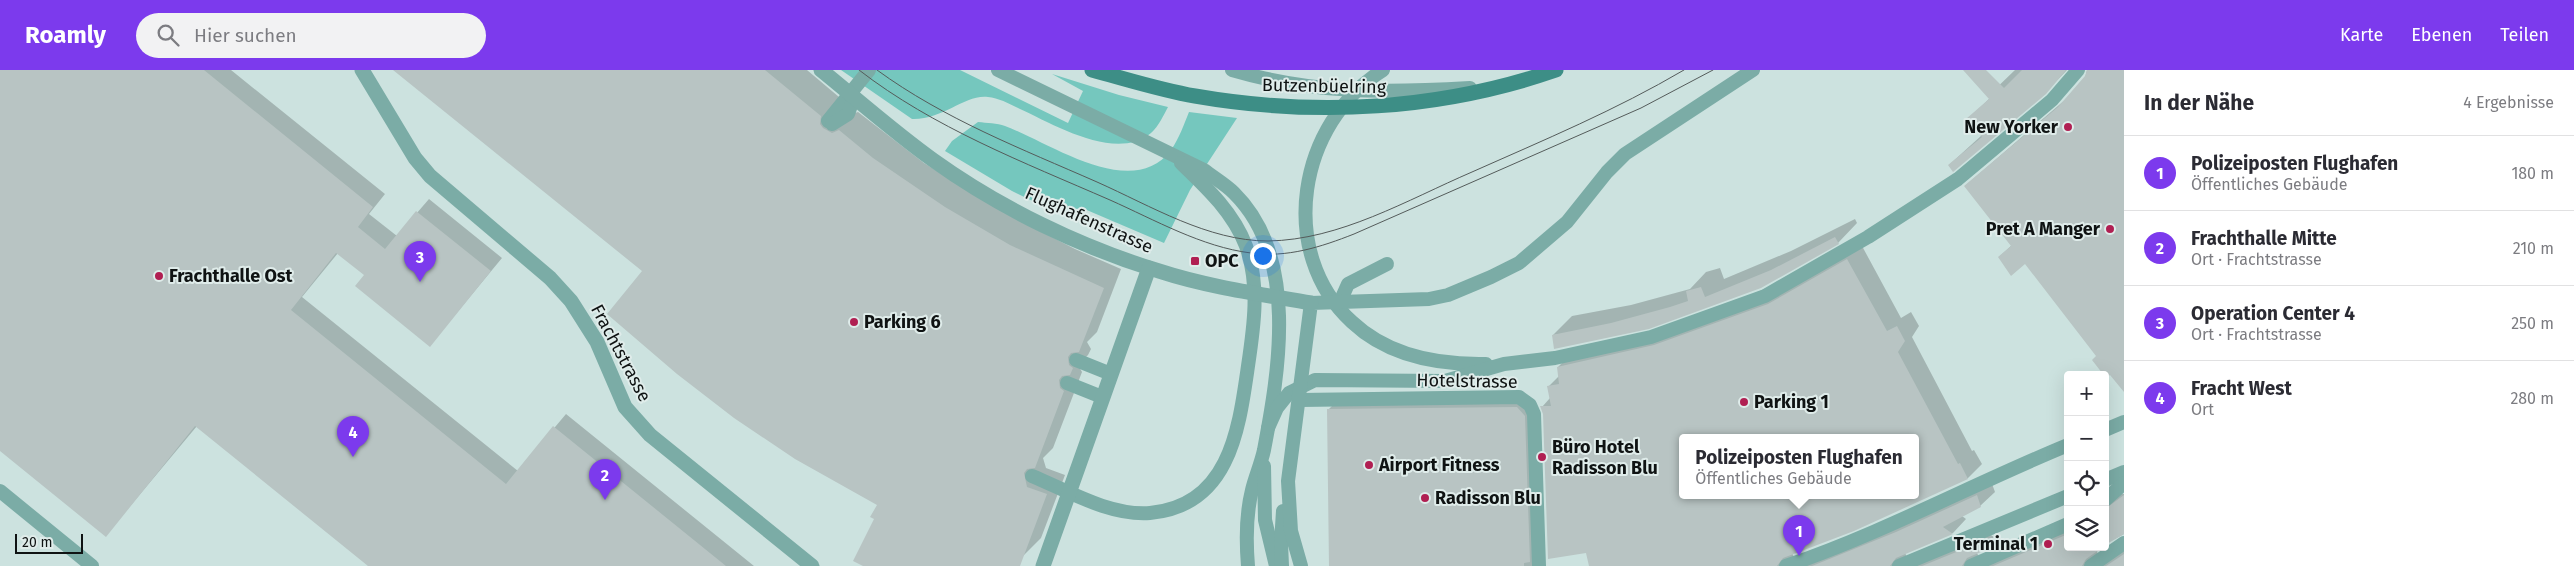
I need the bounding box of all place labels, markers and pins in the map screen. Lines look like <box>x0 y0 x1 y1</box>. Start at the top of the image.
place label: New Yorker <box>1964 116 2059 138</box>
marker: New Yorker <box>2062 121 2074 133</box>
place label: Pret A Manger <box>1986 218 2101 240</box>
marker: Pret A Manger <box>2104 223 2116 235</box>
pin: 3 <box>404 241 436 282</box>
place label: OPC <box>1205 250 1239 272</box>
marker: OPC <box>1189 255 1201 267</box>
place label: Frachthalle Ost <box>169 265 294 287</box>
marker: Frachthalle Ost <box>153 270 165 282</box>
place label: Parking 6 <box>864 311 941 333</box>
marker: Parking 6 <box>848 316 860 328</box>
place label: Parking 1 <box>1754 391 1829 413</box>
marker: Parking 1 <box>1738 396 1750 408</box>
pin: 4 <box>337 416 369 457</box>
place label: Büro Hotel Radisson Blu <box>1552 436 1658 479</box>
marker: Büro Hotel Radisson Blu <box>1536 451 1548 463</box>
place label: Airport Fitness <box>1378 454 1500 476</box>
pin: 2 <box>589 459 621 500</box>
marker: Airport Fitness <box>1363 459 1375 471</box>
place label: Radisson Blu <box>1435 487 1541 509</box>
marker: Radisson Blu <box>1419 492 1431 504</box>
pin: 1 <box>1783 515 1815 556</box>
place label: Terminal 1 <box>1954 533 2038 555</box>
marker: Terminal 1 <box>2042 538 2054 550</box>

